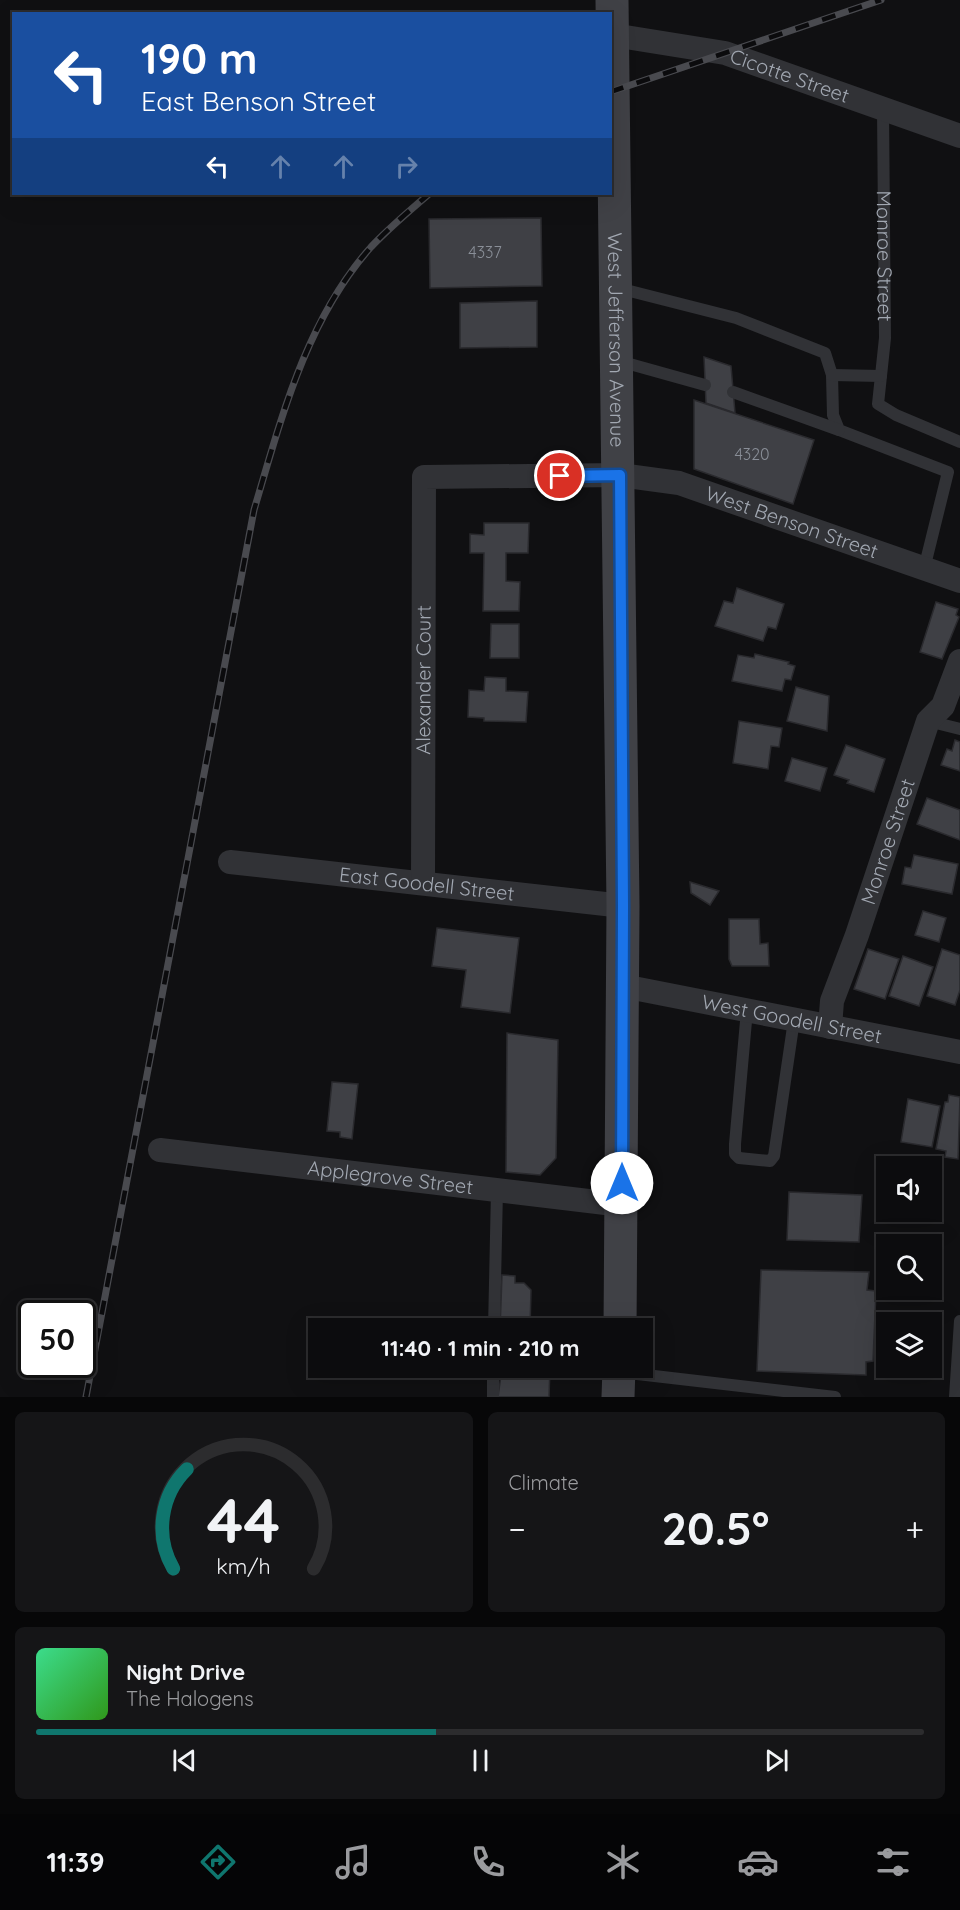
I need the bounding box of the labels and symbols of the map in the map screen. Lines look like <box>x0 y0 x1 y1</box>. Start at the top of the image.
street label: Cicotte Street <box>727 43 853 108</box>
street label: Monroe Street <box>872 190 898 322</box>
street label: West Jefferson Avenue <box>603 232 630 448</box>
house number: 4337 <box>468 242 502 262</box>
house number: 4320 <box>734 444 770 464</box>
pin <box>534 450 585 501</box>
street label: West Benson Street <box>702 480 882 564</box>
street label: Alexander Court <box>410 605 436 755</box>
street label: Monroe Street <box>855 775 920 908</box>
street label: East Goodell Street <box>338 861 516 906</box>
street label: West Goodell Street <box>700 989 884 1048</box>
position arrow <box>590 1151 654 1215</box>
street label: Applegrove Street <box>306 1155 475 1199</box>
speed limit sign: 50 <box>18 1300 96 1378</box>

